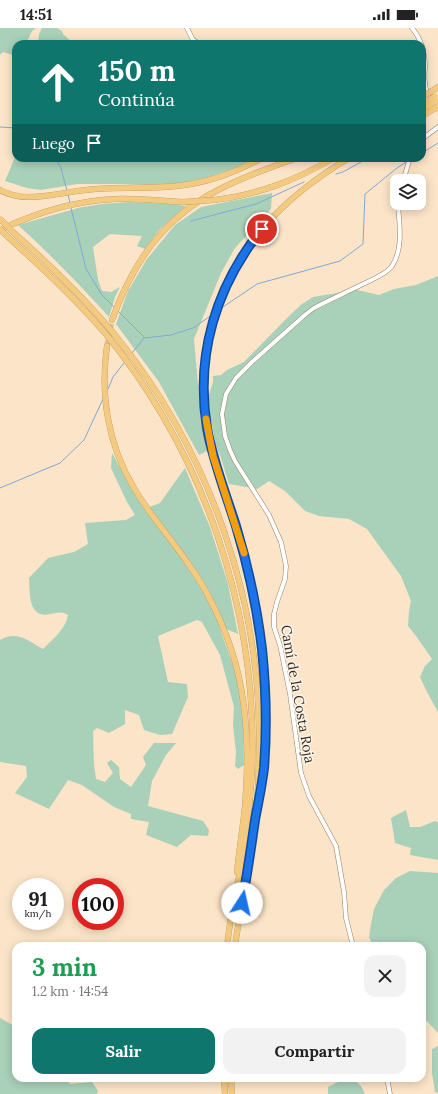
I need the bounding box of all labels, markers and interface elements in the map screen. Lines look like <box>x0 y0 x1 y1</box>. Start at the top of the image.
text: 14:51 <box>20 5 52 24</box>
text: 150 m <box>98 53 175 89</box>
icon: ahead <box>32 56 84 108</box>
text: Continúa <box>98 88 175 111</box>
icon: arrive <box>83 132 105 154</box>
text: Luego <box>32 134 75 153</box>
map controls <box>390 174 426 210</box>
button: layers <box>390 174 426 210</box>
pin <box>245 212 279 246</box>
icon: arrive <box>251 218 273 240</box>
street label: Camí de la Costa Roja <box>277 623 319 765</box>
speed limit sign: 100 <box>72 878 124 930</box>
position arrow <box>221 882 263 924</box>
text: 91 <box>28 886 48 911</box>
text: km/h <box>24 907 52 920</box>
text: 3 min <box>32 952 97 983</box>
button: close <box>364 955 406 997</box>
text: 1.2 km · 14:54 <box>32 983 108 1000</box>
button: Salir <box>32 1028 215 1074</box>
button: Compartir <box>223 1028 406 1074</box>

